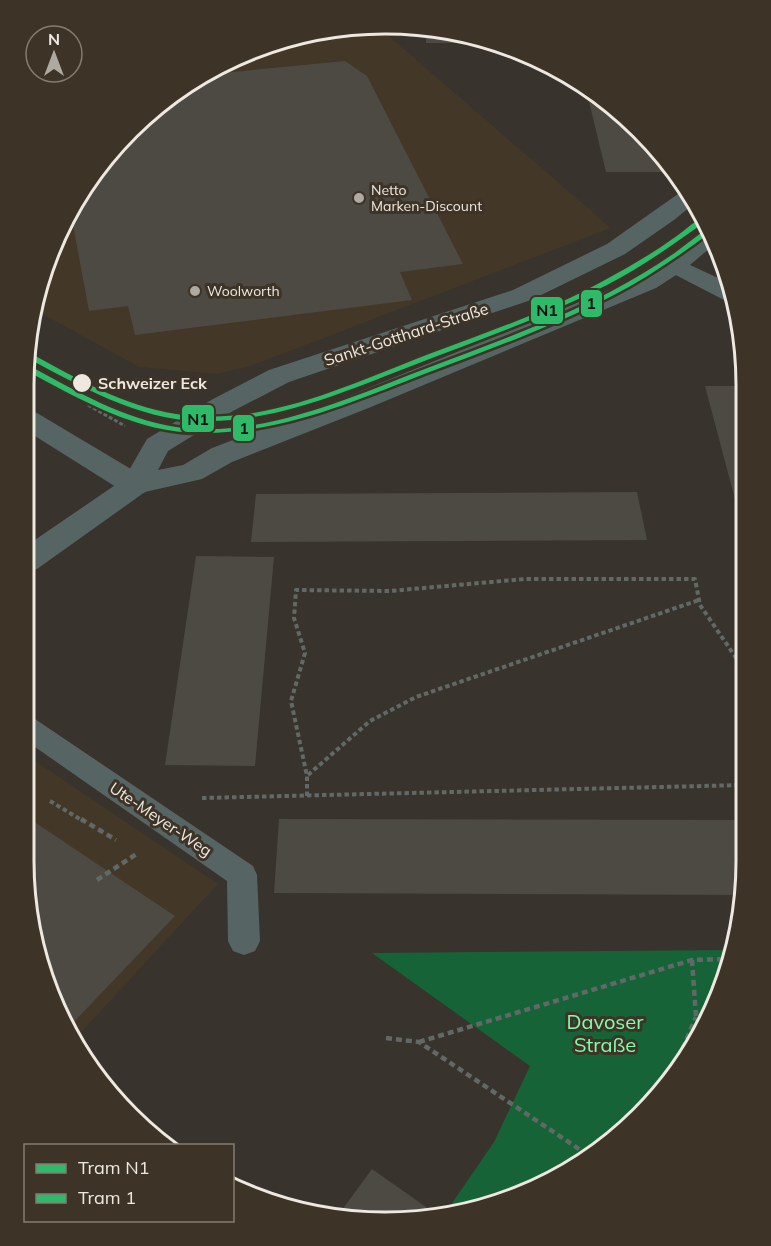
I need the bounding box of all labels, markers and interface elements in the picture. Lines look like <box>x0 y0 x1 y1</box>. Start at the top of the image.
north arrow <box>24 24 84 84</box>
text: N <box>48 29 60 49</box>
place label: Netto Marken-Discount <box>371 181 482 215</box>
marker: Netto Marken-Discount <box>352 191 366 205</box>
place label: Woolworth <box>207 282 280 300</box>
marker: Woolworth <box>188 284 202 298</box>
line badge: 1 <box>580 289 603 318</box>
text: 1 <box>586 293 596 313</box>
line badge: N1 <box>530 296 564 325</box>
street label: Sankt-Gotthard-Straße <box>321 298 491 370</box>
text: N1 <box>536 300 558 320</box>
marker: Schweizer Eck <box>71 372 93 394</box>
place label: Schweizer Eck <box>98 373 208 393</box>
line badge: N1 <box>181 404 215 433</box>
text: N1 <box>187 409 209 429</box>
line badge: 1 <box>232 414 255 442</box>
text: 1 <box>239 418 249 438</box>
street label: Ute-Meyer-Weg <box>106 777 216 861</box>
park label: Davoser Straße <box>567 1009 644 1057</box>
legend <box>24 1144 234 1222</box>
text: Tram N1 <box>78 1156 150 1179</box>
text: Tram 1 <box>78 1186 136 1209</box>

